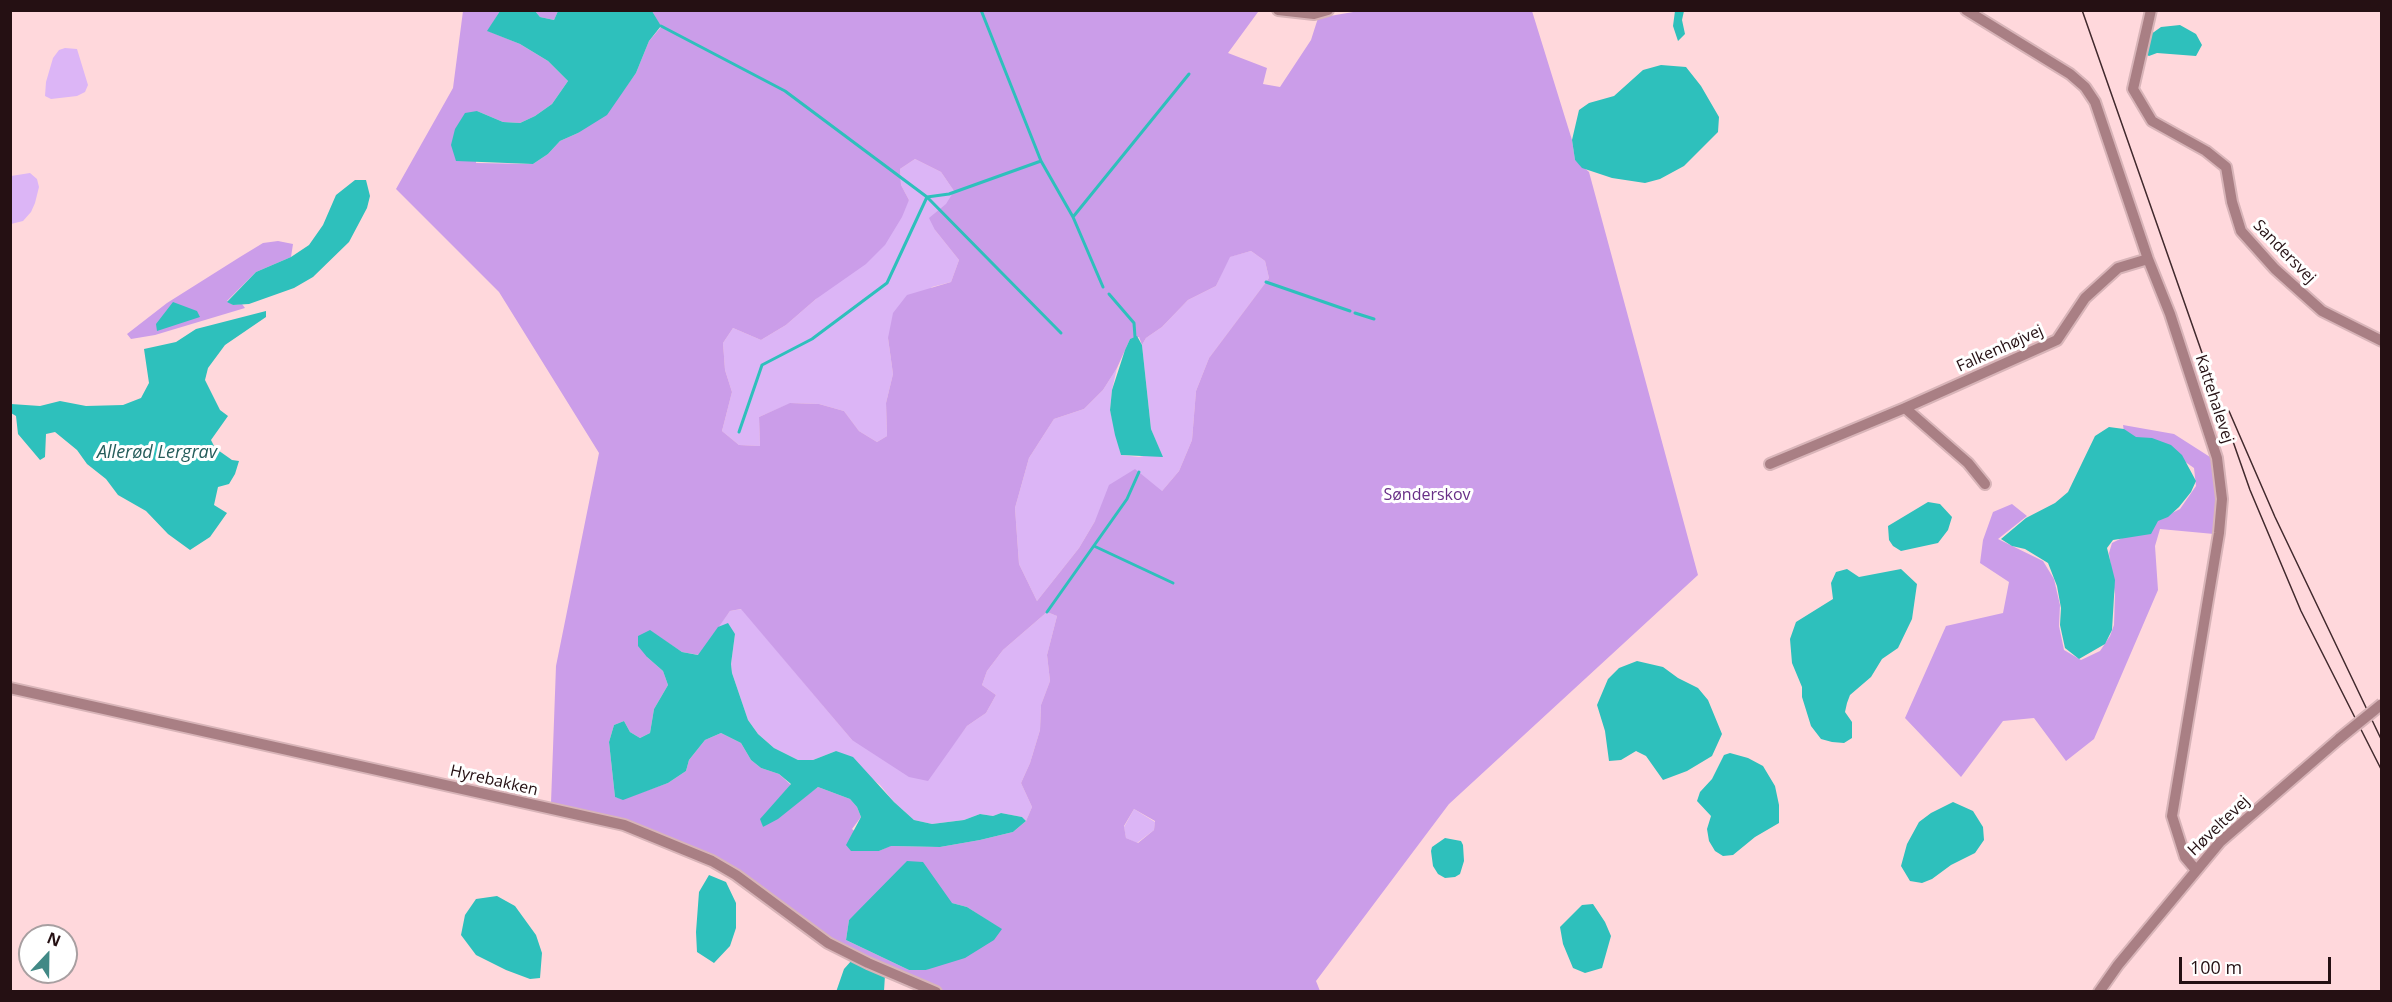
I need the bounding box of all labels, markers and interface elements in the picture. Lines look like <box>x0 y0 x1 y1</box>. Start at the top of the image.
street label: Sandersvej <box>2249 216 2319 288</box>
street label: Falkenhøjvej <box>1954 321 2046 377</box>
street label: Kattehalevej <box>2191 352 2237 446</box>
water label: Allerød Lergrav <box>97 442 217 464</box>
park label: Sønderskov <box>1383 485 1471 505</box>
street label: Hyrebakken <box>448 762 540 800</box>
street label: Høveltevej <box>2184 792 2254 860</box>
north arrow <box>18 924 78 984</box>
text: N <box>44 927 64 952</box>
scale bar <box>2182 945 2334 983</box>
text: 100 m <box>2190 955 2242 979</box>

